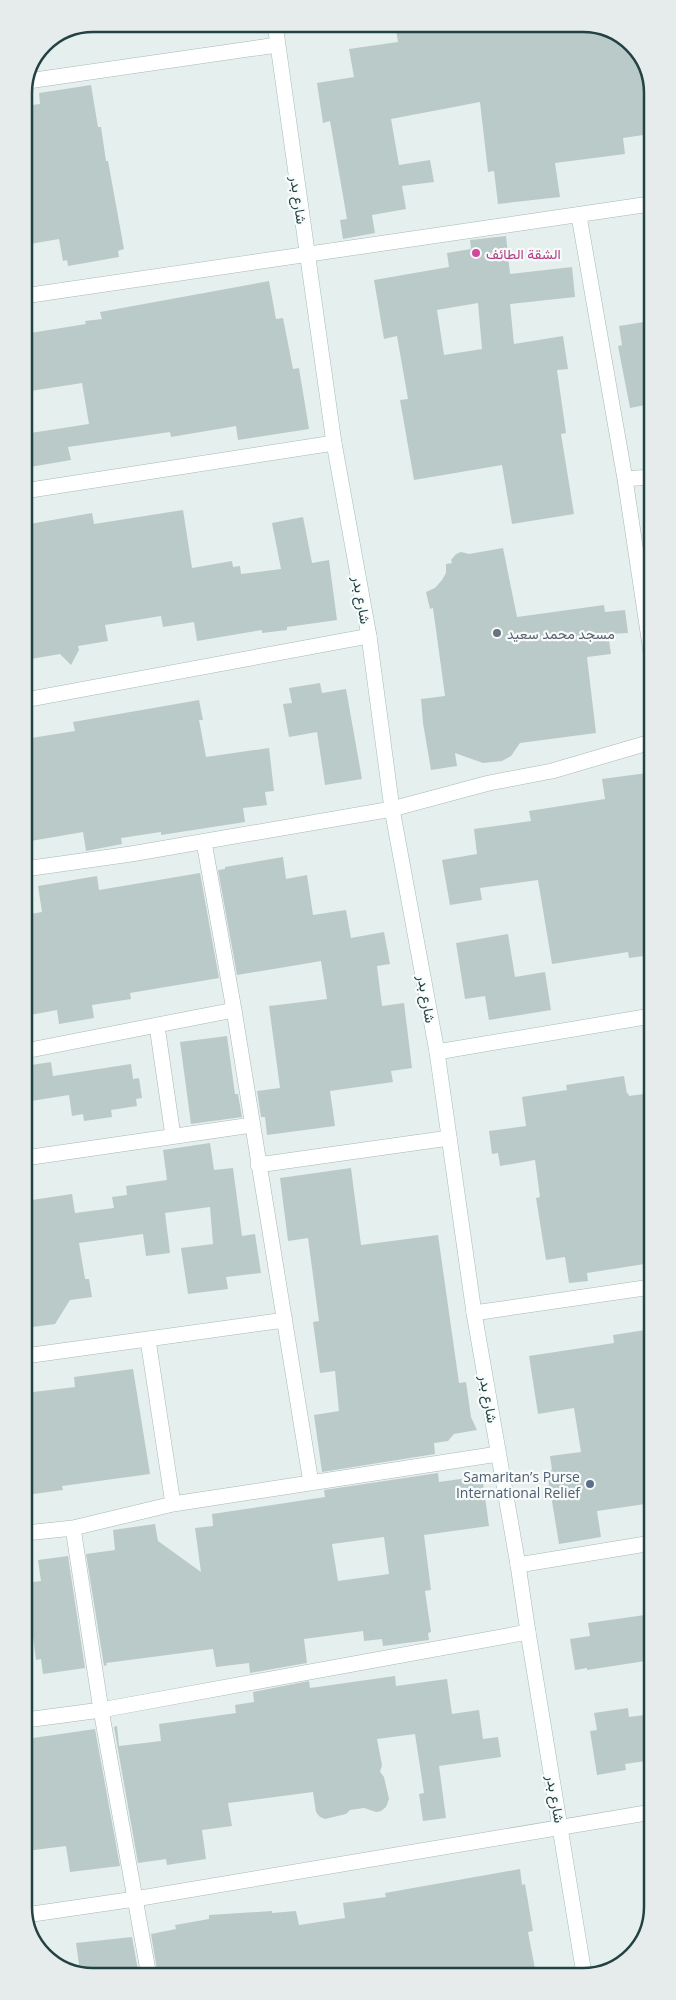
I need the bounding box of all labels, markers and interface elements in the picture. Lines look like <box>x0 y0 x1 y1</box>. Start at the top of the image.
street label: شارع بدر <box>284 174 312 225</box>
place label: الشقة الطائف <box>486 244 561 263</box>
marker: الشقة الطائف <box>470 247 482 259</box>
street label: شارع بدر <box>346 574 376 626</box>
place label: مسجد محمد سعيد <box>507 624 615 643</box>
marker: مسجد محمد سعيد <box>491 627 503 639</box>
street label: شارع بدر <box>411 973 441 1025</box>
street label: شارع بدر <box>473 1373 503 1425</box>
place label: Samaritan’s Purse International Relief <box>456 1467 581 1502</box>
marker: Samaritan’s Purse International Relief <box>584 1478 596 1490</box>
street label: شارع بدر <box>540 1773 570 1825</box>

